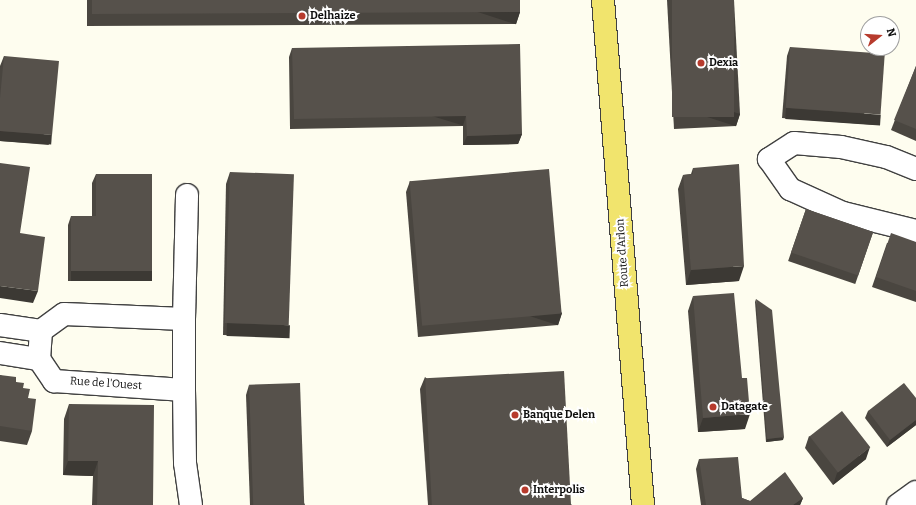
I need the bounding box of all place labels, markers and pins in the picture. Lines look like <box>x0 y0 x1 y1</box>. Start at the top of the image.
place label: Delhaize <box>310 9 355 23</box>
marker: Delhaize <box>297 11 307 21</box>
place label: Dexia <box>709 56 738 70</box>
marker: Dexia <box>696 58 706 68</box>
place label: Datagate <box>721 400 768 414</box>
marker: Datagate <box>708 402 718 412</box>
place label: Banque Delen <box>523 408 595 422</box>
marker: Banque Delen <box>510 410 520 420</box>
place label: Interpolis <box>533 483 585 497</box>
marker: Interpolis <box>520 485 530 495</box>

